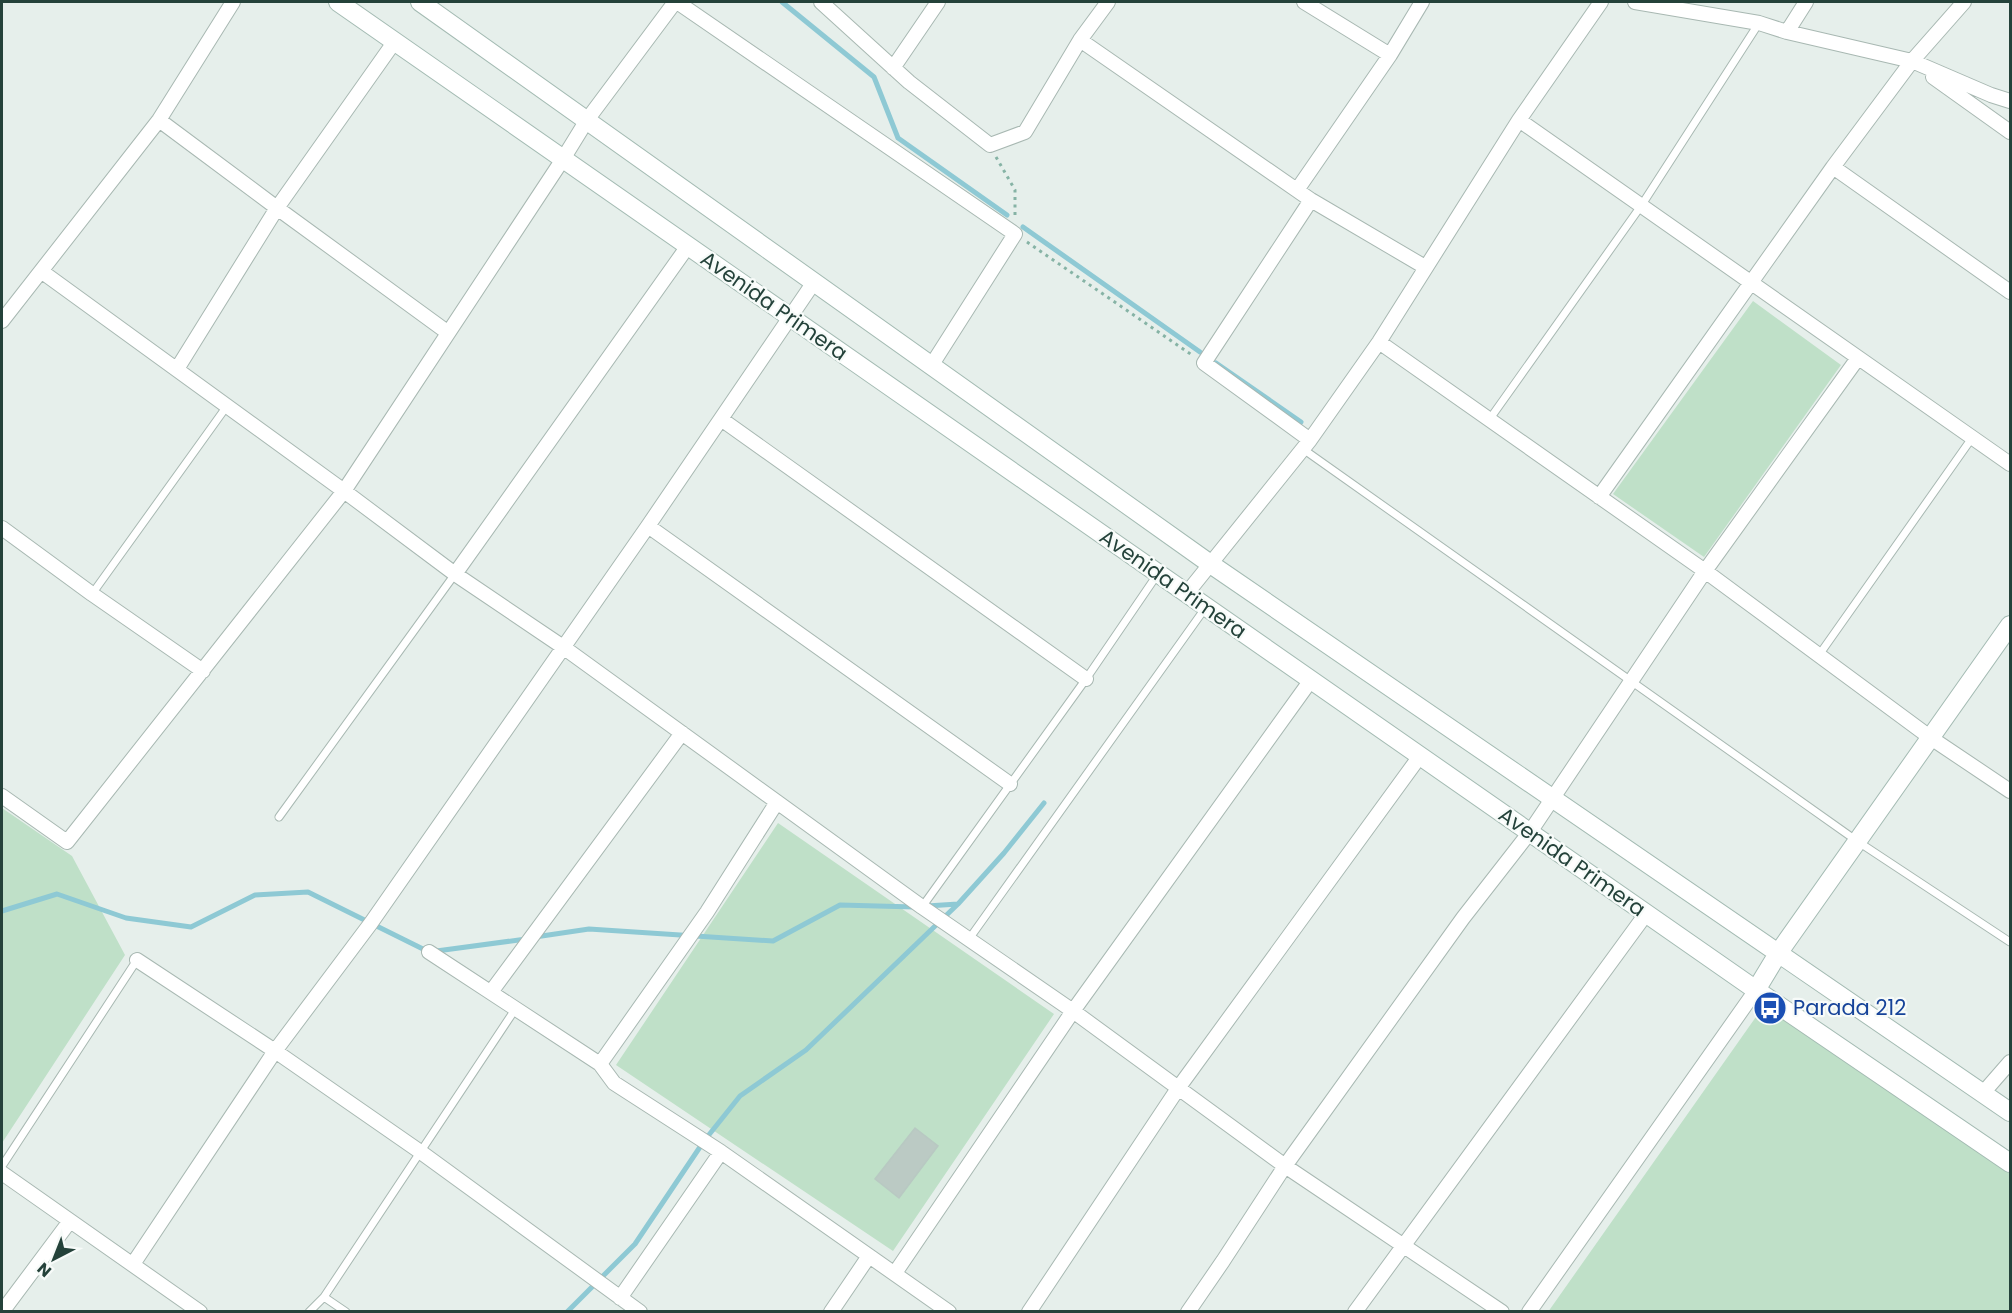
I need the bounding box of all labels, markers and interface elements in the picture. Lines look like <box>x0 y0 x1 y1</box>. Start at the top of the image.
street label: Avenida Primera <box>695 244 854 367</box>
street label: Avenida Primera <box>1094 522 1253 645</box>
street label: Avenida Primera <box>1493 800 1652 923</box>
bus stop icon: Parada 212 <box>1752 990 1788 1026</box>
place label: Parada 212 <box>1793 993 1906 1022</box>
north arrow <box>24 1229 84 1289</box>
text: N <box>32 1257 56 1282</box>

